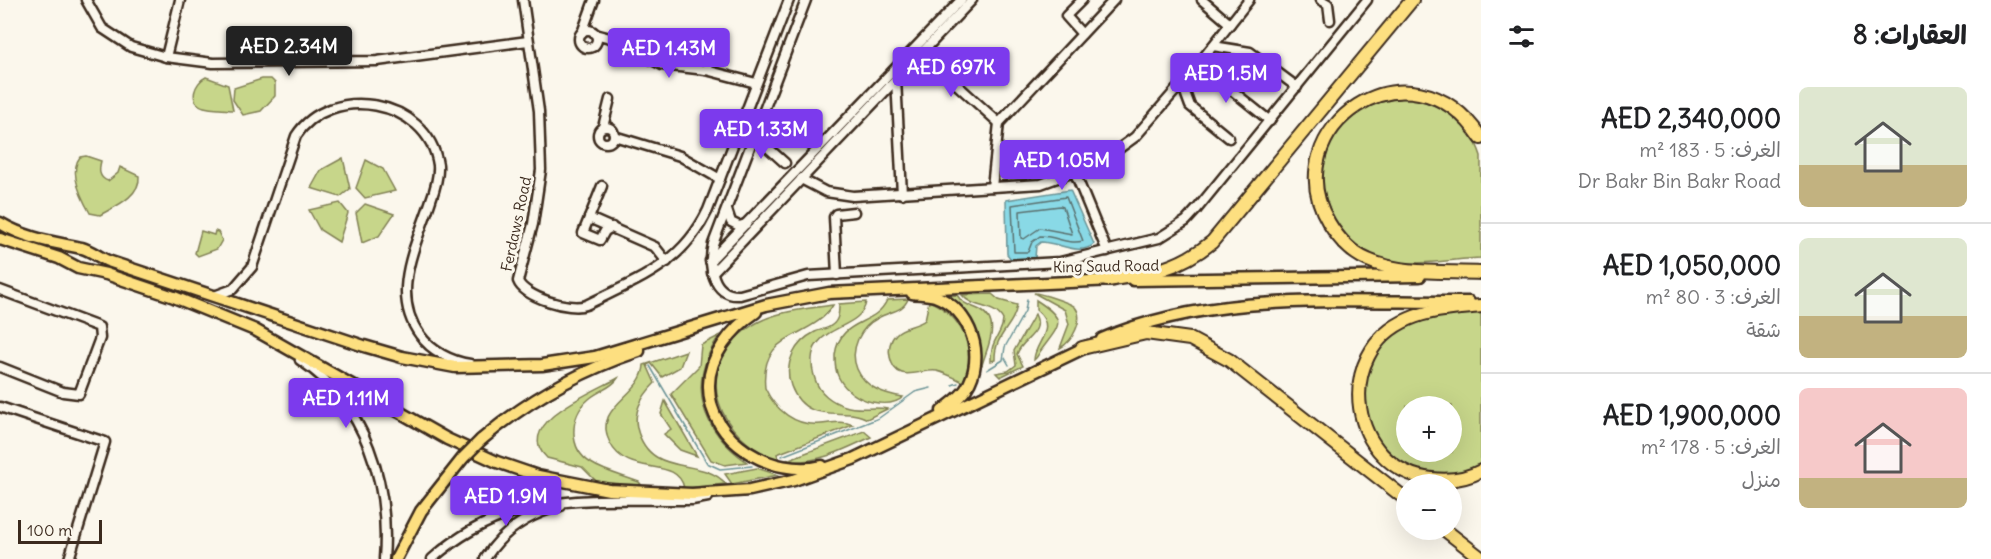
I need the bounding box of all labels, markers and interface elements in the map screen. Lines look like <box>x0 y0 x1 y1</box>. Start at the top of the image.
text: العقارات: 8 <box>1853 18 1967 51</box>
icon: filters <box>1505 20 1538 53</box>
pin: AED 2.34M <box>220 26 358 77</box>
pin: AED 1.43M <box>600 28 738 79</box>
text: AED 2.34M <box>240 33 338 58</box>
text: AED 1.43M <box>622 35 716 60</box>
pin: AED 697K <box>889 47 1013 98</box>
pin: AED 1.5M <box>1164 53 1288 104</box>
text: AED 697K <box>907 54 995 79</box>
text: AED 1.5M <box>1184 60 1268 85</box>
text: AED 2,340,000 <box>1601 102 1781 135</box>
pin: AED 1.33M <box>692 109 830 160</box>
icon: home <box>1847 111 1919 183</box>
text: AED 1.33M <box>714 116 808 141</box>
text: الغرف: 5 · 183 m² <box>1640 137 1781 162</box>
pin: AED 1.05M <box>993 140 1131 191</box>
text: AED 1.05M <box>1014 147 1110 172</box>
text: Dr Bakr Bin Bakr Road <box>1578 168 1781 193</box>
street label: Ferdaws Road <box>497 175 535 273</box>
text: AED 1,050,000 <box>1603 249 1781 282</box>
street label: King Saud Road <box>1053 256 1160 276</box>
icon: home <box>1847 262 1919 334</box>
text: الغرف: 3 · 80 m² <box>1646 284 1781 309</box>
text: شقة <box>1746 317 1781 342</box>
pin: AED 1.11M <box>277 378 415 429</box>
text: AED 1.11M <box>303 385 389 410</box>
map controls <box>1396 396 1462 540</box>
button: + <box>1396 396 1462 462</box>
text: AED 1,900,000 <box>1603 399 1781 432</box>
icon: home <box>1847 412 1919 484</box>
text: الغرف: 5 · 178 m² <box>1641 434 1781 459</box>
text: منزل <box>1742 467 1781 492</box>
button: − <box>1396 474 1462 540</box>
pin: AED 1.9M <box>444 476 568 527</box>
text: AED 1.9M <box>464 483 548 508</box>
scale bar <box>18 517 102 544</box>
text: 100 m <box>27 520 72 540</box>

